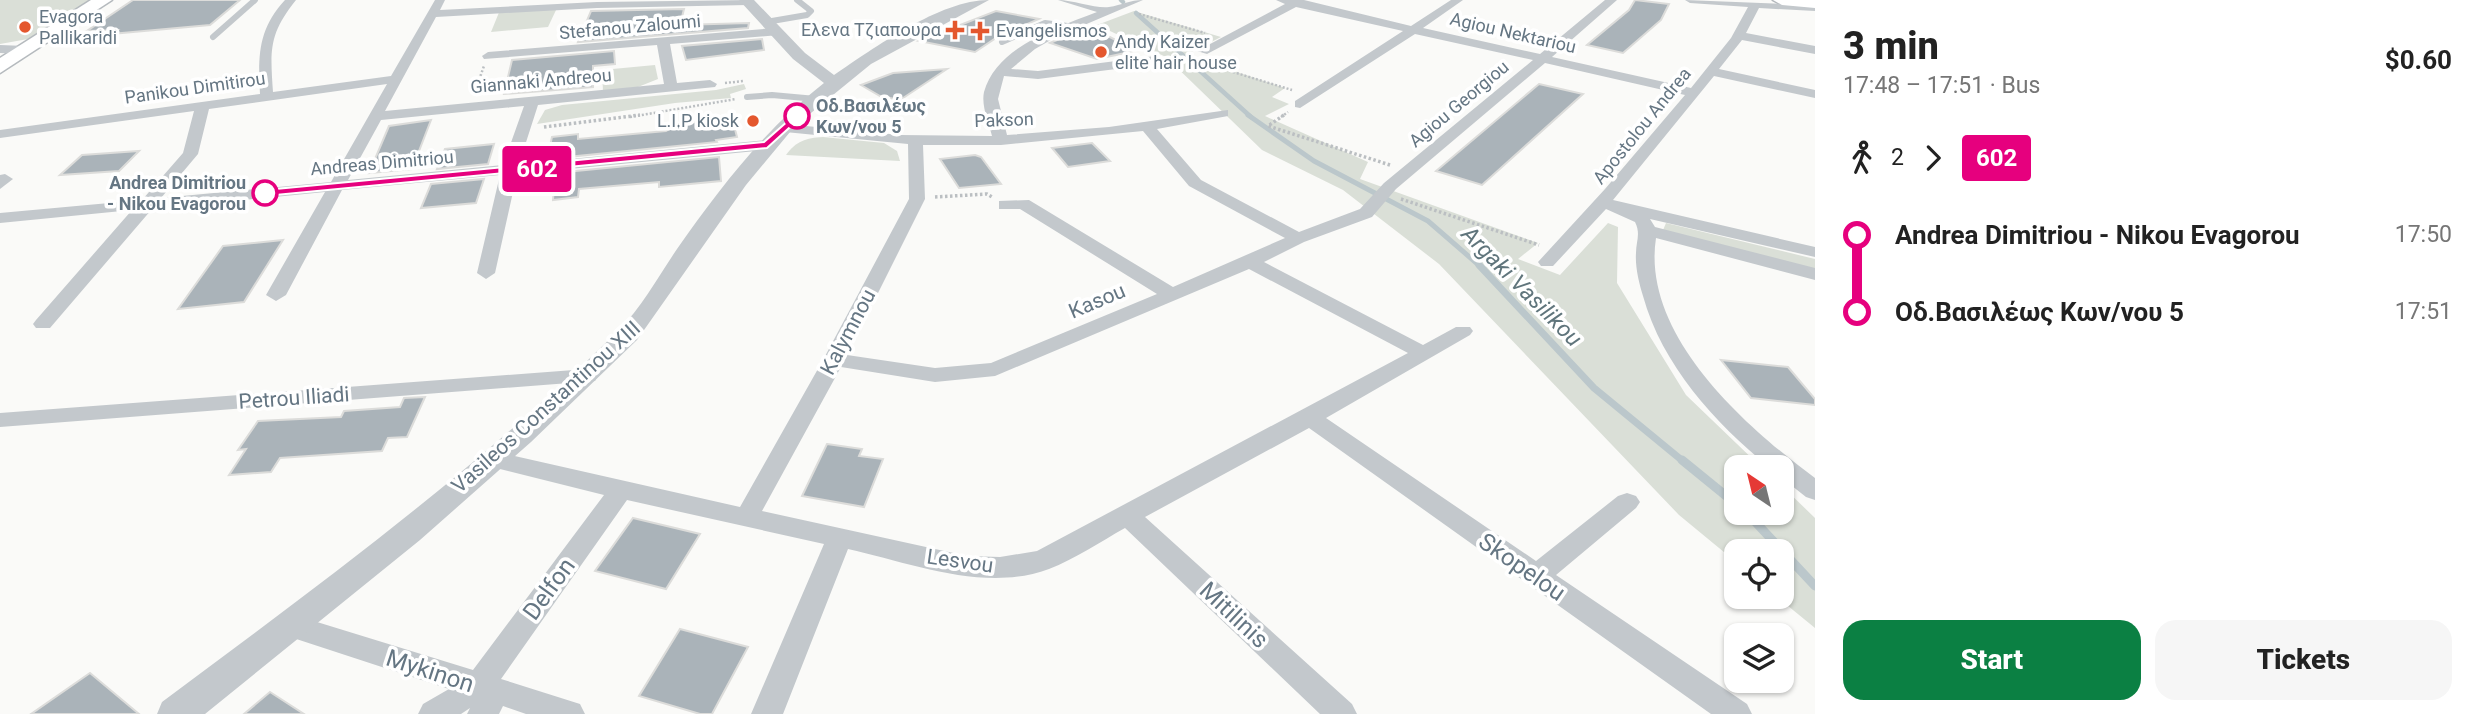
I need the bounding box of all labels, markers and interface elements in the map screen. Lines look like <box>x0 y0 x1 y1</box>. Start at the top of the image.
place label: Evagora Pallikaridi <box>39 6 117 48</box>
street label: Agiou Nektariou <box>1448 8 1578 57</box>
street label: Stefanou Zaloumi <box>558 10 702 43</box>
marker: Evagora Pallikaridi <box>17 19 33 35</box>
place label: Ελενα Τζιαπουρα <box>801 19 942 40</box>
place label: Evangelismos <box>996 20 1107 41</box>
marker: Evangelismos <box>970 21 990 41</box>
marker: Ελενα Τζιαπουρα <box>947 22 963 38</box>
text: 3 min <box>1843 24 1939 68</box>
place label: Andy Kaizer elite hair house <box>1115 31 1237 73</box>
marker: Andy Kaizer elite hair house <box>1093 44 1109 60</box>
text: $0.60 <box>2385 45 2452 75</box>
street label: Agiou Georgiou <box>1405 56 1513 151</box>
street label: Apostolou Andrea <box>1588 63 1695 188</box>
street label: Giannaki Andreou <box>470 64 612 97</box>
street label: Panikou Dimitirou <box>123 67 267 108</box>
text: 17:48 – 17:51 · Bus <box>1843 72 2040 99</box>
place label: Οδ.Βασιλέως Κων/νου 5 <box>816 95 926 137</box>
marker: Οδ.Βασιλέως Κων/νου 5 <box>784 103 810 129</box>
street label: Pakson <box>974 108 1034 131</box>
place label: L.I.P kiosk <box>657 110 740 131</box>
marker: L.I.P kiosk <box>745 113 761 129</box>
icon: walk <box>1843 139 1881 177</box>
icon: forward <box>1914 139 1952 177</box>
text: 2 <box>1891 144 1904 171</box>
text: 602 <box>1976 144 2017 172</box>
street label: Andreas Dimitriou <box>309 146 454 179</box>
line badge: 602 <box>497 146 577 192</box>
text: 602 <box>516 155 558 183</box>
place label: Andrea Dimitriou - Nikou Evagorou <box>107 172 246 214</box>
marker: Andrea Dimitriou - Nikou Evagorou <box>252 180 278 206</box>
water label: Argaki Vasilikou <box>1455 220 1587 352</box>
text: Andrea Dimitriou - Nikou Evagorou <box>1895 220 2300 250</box>
text: 17:50 <box>2395 221 2452 248</box>
street label: Kasou <box>1065 278 1129 324</box>
street label: Kalymnou <box>816 285 880 379</box>
text: Οδ.Βασιλέως Κων/νου 5 <box>1895 297 2184 327</box>
text: 17:51 <box>2395 298 2452 325</box>
street label: Vasileos Constantinou XIII <box>447 316 645 498</box>
street label: Petrou Iliadi <box>238 382 350 414</box>
north arrow <box>1724 455 1794 525</box>
map controls <box>1724 455 1794 693</box>
street label: Skopelou <box>1473 527 1571 607</box>
button: locate <box>1724 539 1794 609</box>
street label: Lesvou <box>925 544 995 578</box>
street label: Delfon <box>517 553 581 625</box>
street label: Mitilinis <box>1194 576 1274 654</box>
button: Start <box>1843 620 2141 700</box>
button: Tickets <box>2155 620 2452 700</box>
button: layers <box>1724 623 1794 693</box>
street label: Mykinon <box>383 644 477 698</box>

